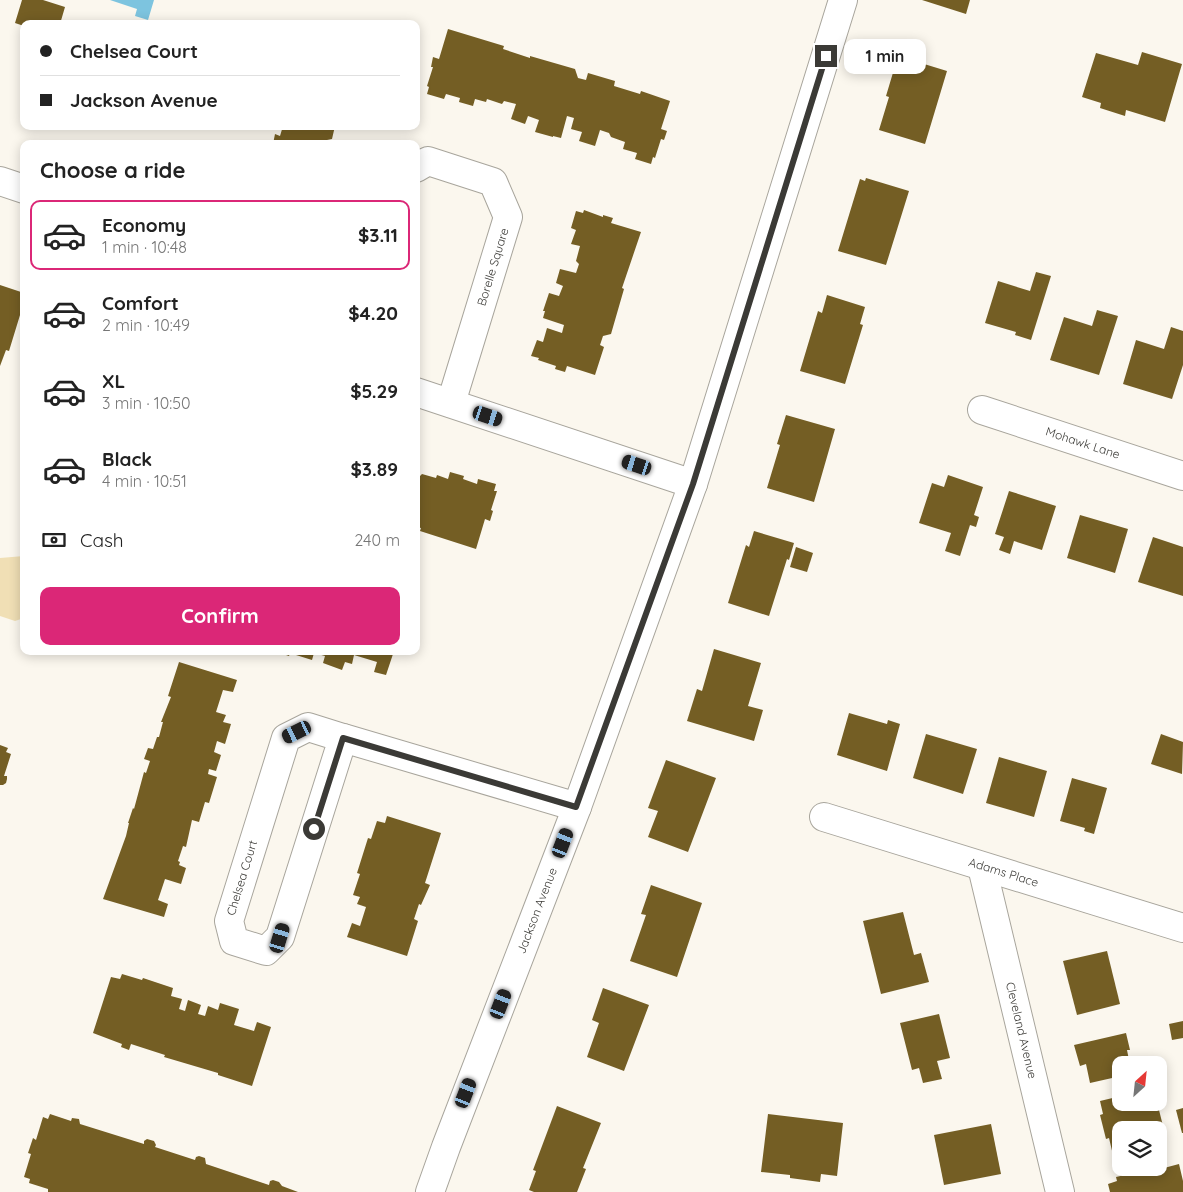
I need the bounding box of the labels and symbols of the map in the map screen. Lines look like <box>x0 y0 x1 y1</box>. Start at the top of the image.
callout: 1 min <box>844 38 926 74</box>
route end <box>815 45 837 67</box>
street label: Borelle Square <box>474 226 512 308</box>
car <box>471 404 504 428</box>
street label: Mohawk Lane <box>1044 423 1122 462</box>
car <box>620 453 653 477</box>
car <box>280 719 313 745</box>
route start <box>303 818 325 840</box>
car <box>550 826 575 860</box>
street label: Chelsea Court <box>223 838 260 917</box>
street label: Adams Place <box>967 854 1041 890</box>
street label: Jackson Avenue <box>513 865 560 956</box>
car <box>268 921 291 955</box>
street label: Cleveland Avenue <box>1003 980 1041 1080</box>
car <box>488 987 513 1021</box>
north arrow <box>1112 1056 1168 1111</box>
car <box>453 1076 478 1110</box>

